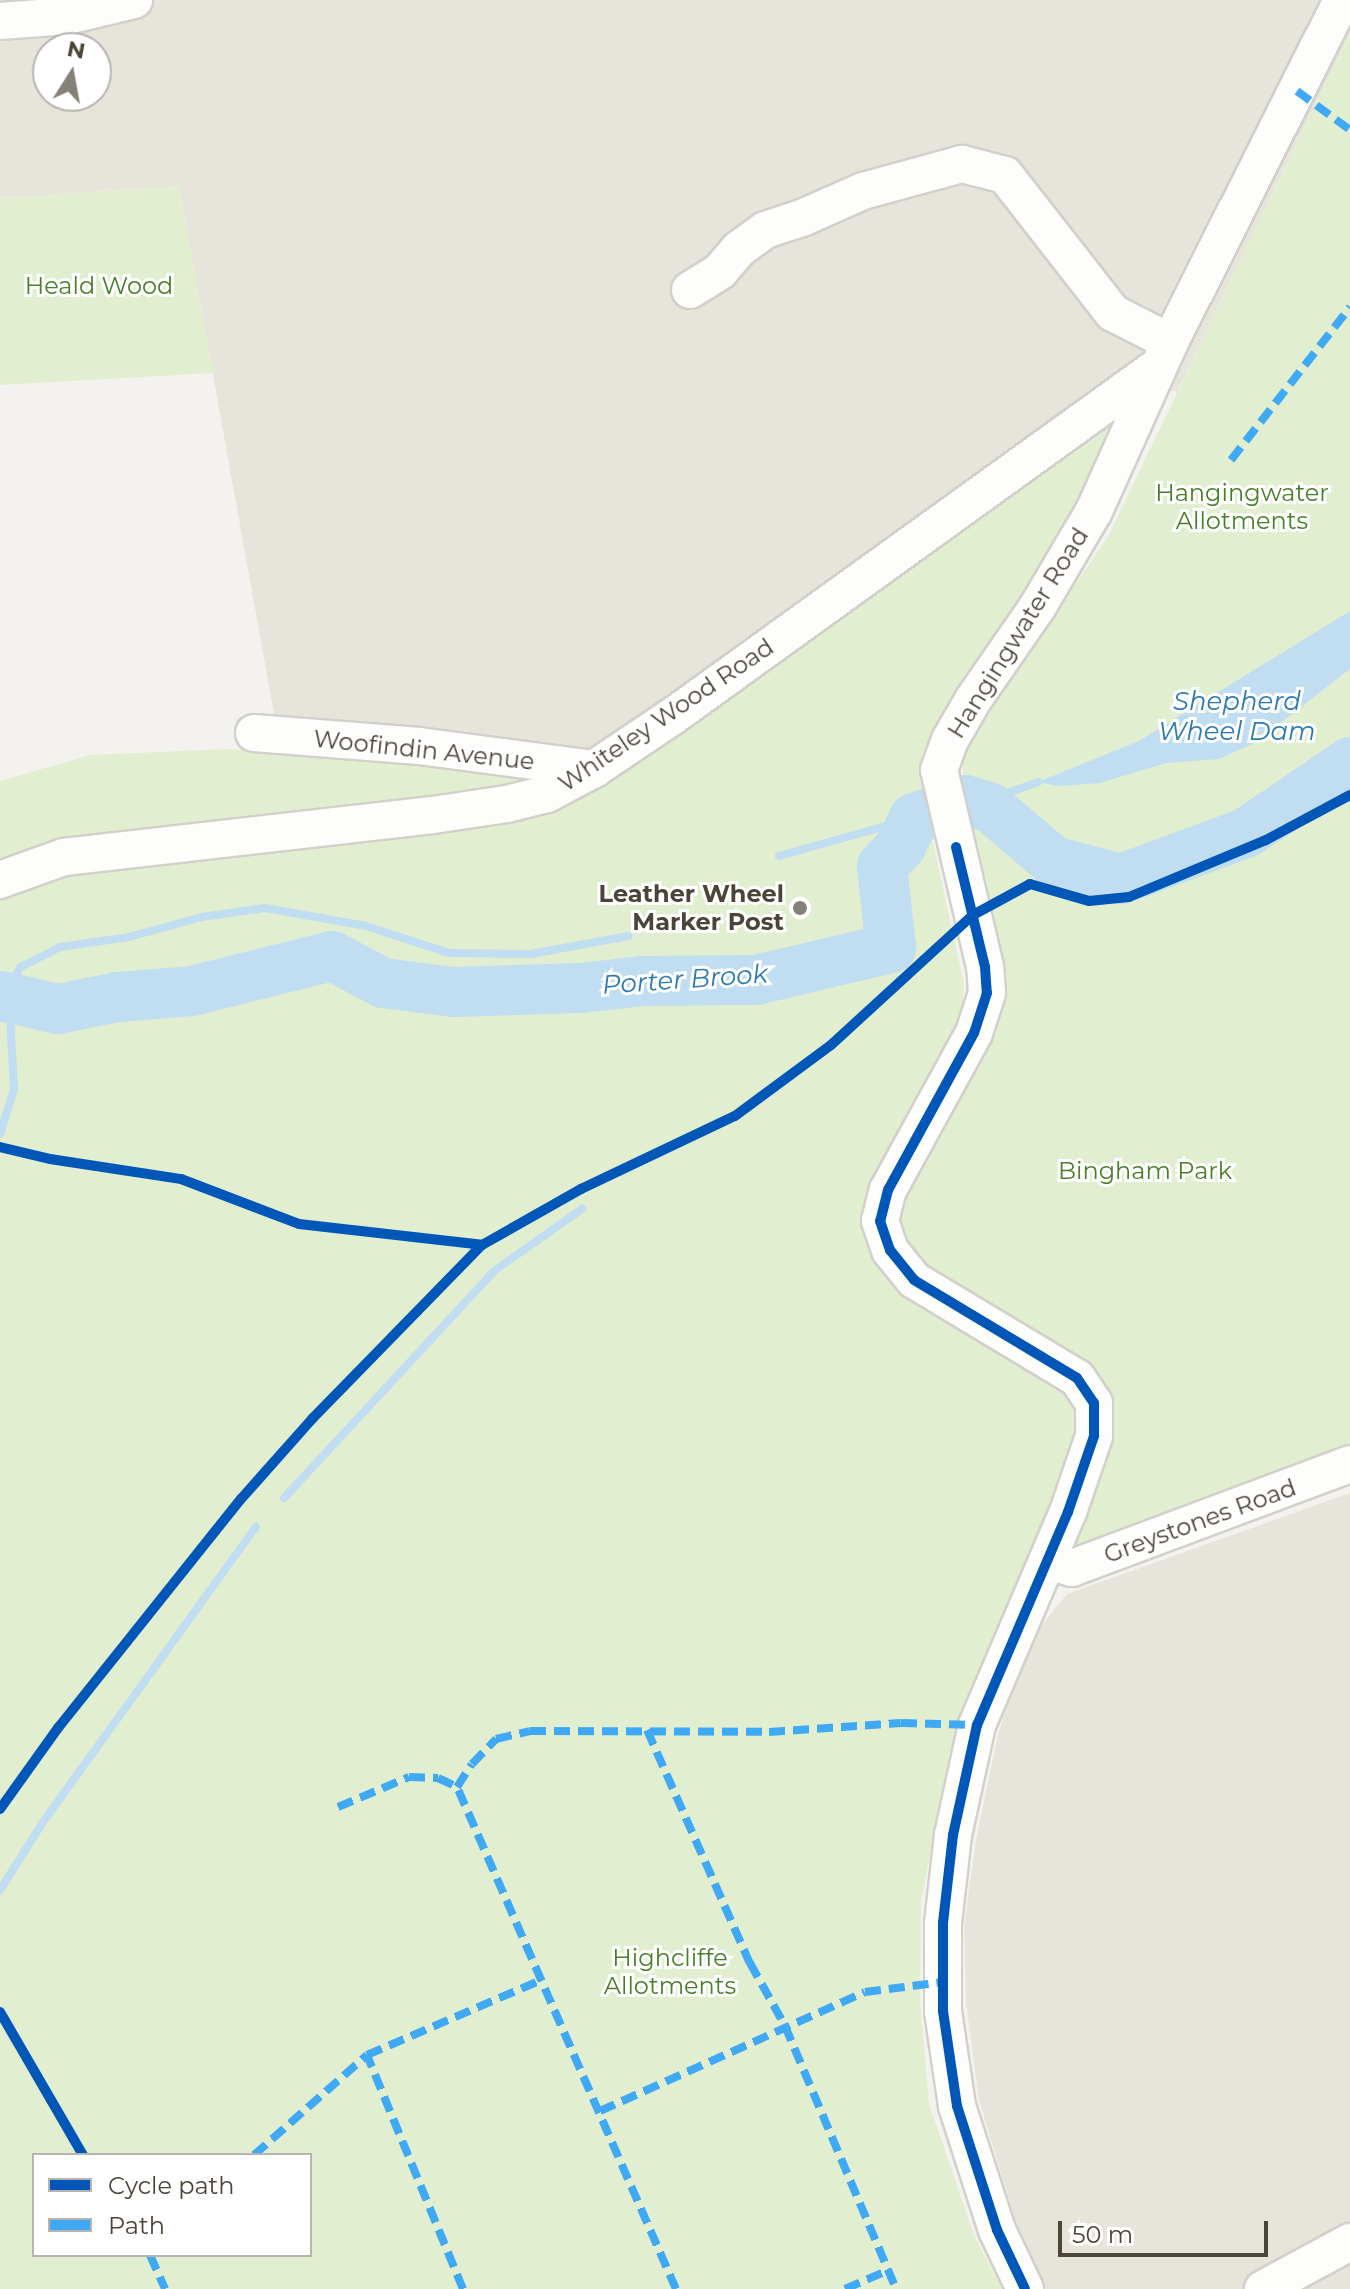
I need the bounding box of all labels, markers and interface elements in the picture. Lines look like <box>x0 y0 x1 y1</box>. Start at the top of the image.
north arrow <box>32 32 112 112</box>
text: N <box>65 35 88 65</box>
park label: Heald Wood <box>25 272 173 300</box>
park label: Hangingwater Allotments <box>1155 479 1329 535</box>
street label: Hangingwater Road <box>941 522 1095 744</box>
street label: Whiteley Wood Road <box>553 632 779 798</box>
water label: Shepherd Wheel Dam <box>1158 686 1316 748</box>
street label: Woofindin Avenue <box>312 724 536 776</box>
place label: Leather Wheel Marker Post <box>599 880 784 936</box>
marker: Leather Wheel Marker Post <box>791 899 809 917</box>
water label: Porter Brook <box>601 959 769 1001</box>
park label: Bingham Park <box>1058 1157 1232 1185</box>
street label: Greystones Road <box>1100 1473 1300 1569</box>
park label: Highcliffe Allotments <box>604 1944 736 2000</box>
legend <box>32 2153 312 2257</box>
text: Cycle path <box>108 2171 235 2200</box>
scale bar <box>1062 2205 1272 2255</box>
text: Path <box>108 2211 165 2240</box>
text: 50 m <box>1072 2220 1133 2249</box>

